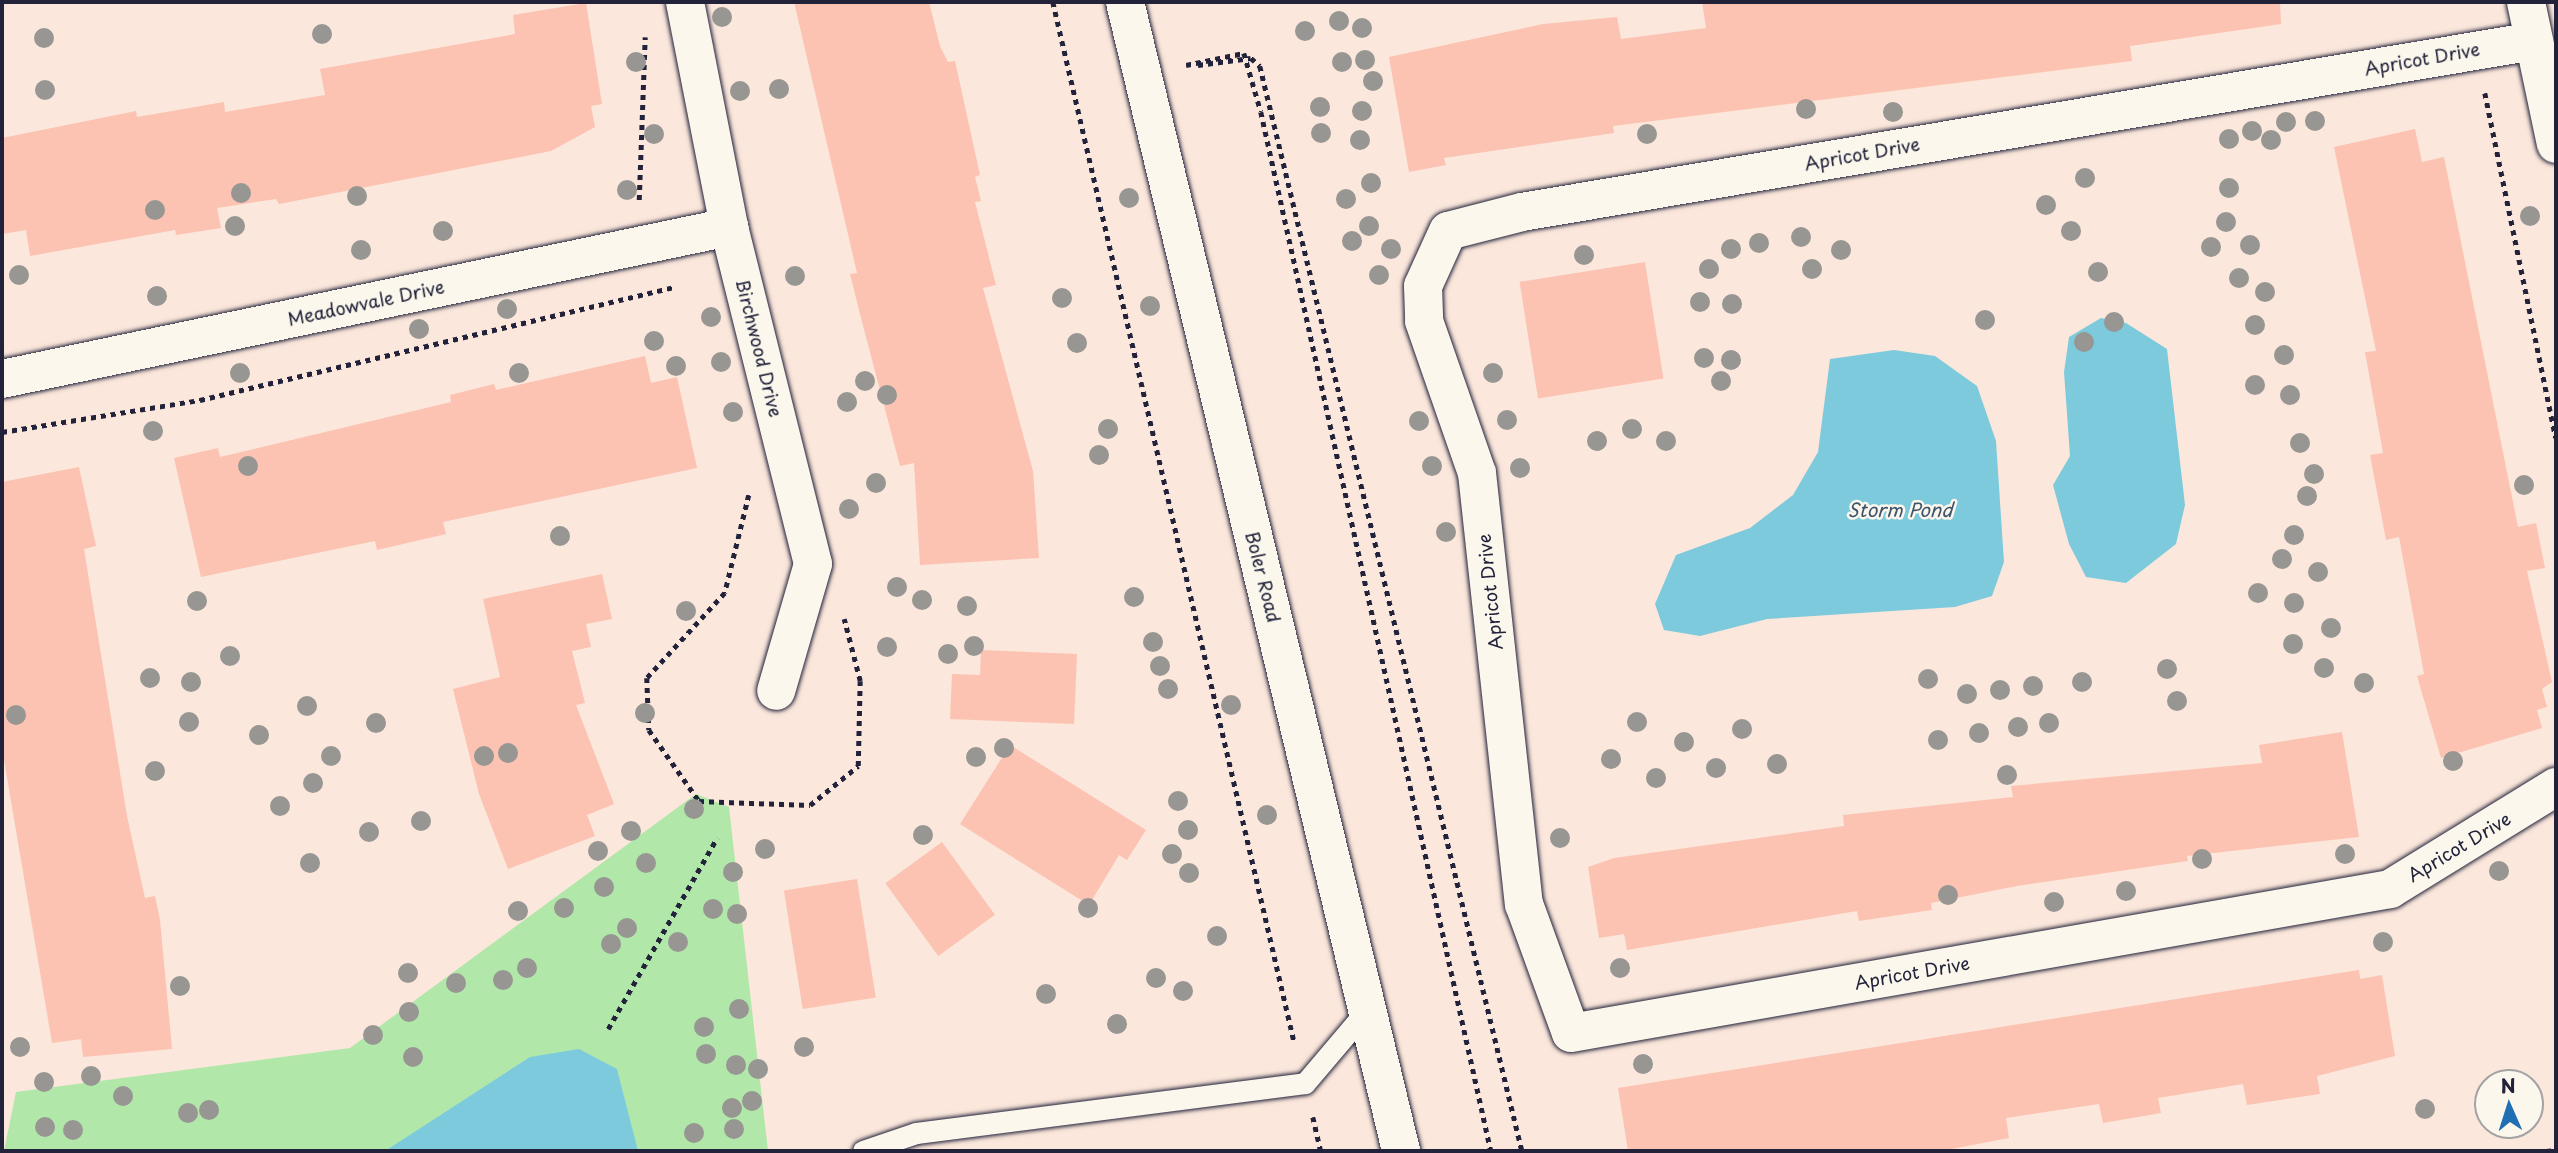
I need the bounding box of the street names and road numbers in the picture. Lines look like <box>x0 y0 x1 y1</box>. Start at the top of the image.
street label: Apricot Drive <box>2362 38 2482 80</box>
street label: Apricot Drive <box>1802 133 1922 175</box>
street label: Meadowvale Drive <box>285 276 447 330</box>
street label: Birchwood Drive <box>731 276 787 420</box>
street label: Boler Road <box>1241 528 1285 626</box>
street label: Apricot Drive <box>1473 532 1507 652</box>
street label: Apricot Drive <box>2403 807 2515 887</box>
street label: Apricot Drive <box>1852 952 1972 994</box>

